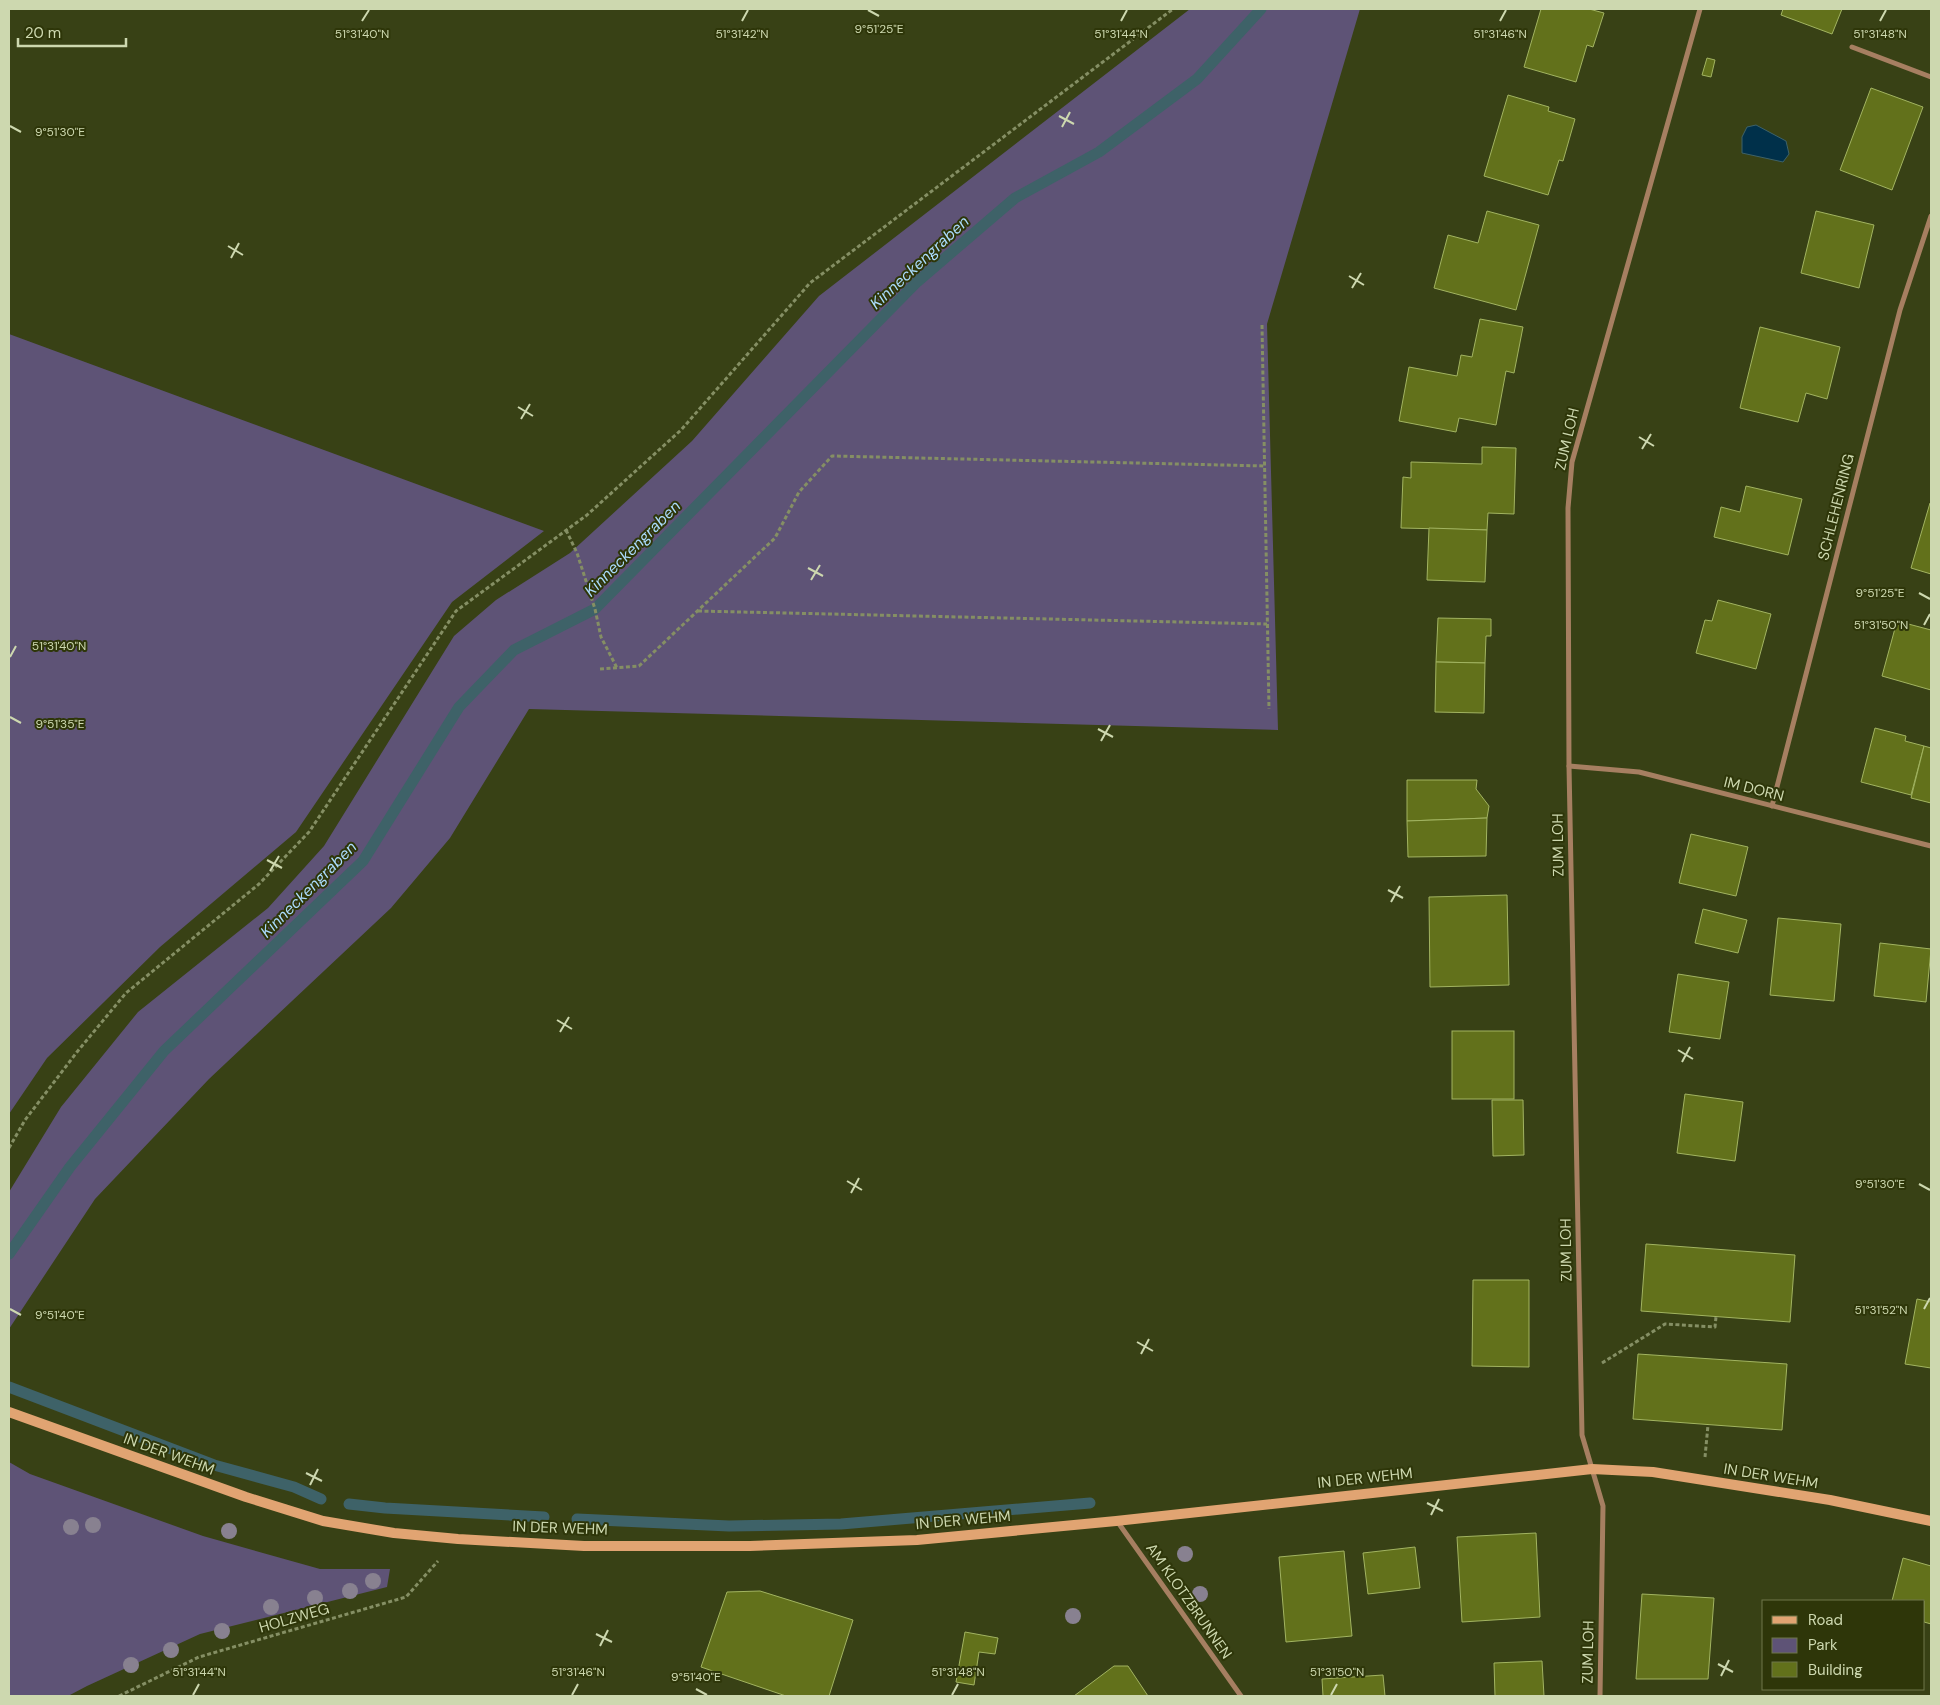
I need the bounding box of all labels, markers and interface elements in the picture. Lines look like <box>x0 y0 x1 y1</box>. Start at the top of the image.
scale bar <box>18 15 125 47</box>
text: 9°51'25"E <box>855 21 904 37</box>
text: 20 m <box>25 23 61 43</box>
text: 51°31'40"N <box>335 26 389 42</box>
text: 51°31'42"N <box>715 26 769 42</box>
text: 51°31'44"N <box>1094 26 1148 42</box>
text: 51°31'46"N <box>1473 26 1527 42</box>
text: 51°31'48"N <box>1853 26 1907 42</box>
text: 9°51'30"E <box>35 124 85 140</box>
water label: Kinneckengraben <box>865 211 973 314</box>
street label: ZUM LOH <box>1550 406 1584 472</box>
street label: SCHLEHENRING <box>1813 452 1859 562</box>
water label: Kinneckengraben <box>580 496 685 601</box>
text: 9°51'25"E <box>1856 585 1905 601</box>
text: 51°31'50"N <box>1854 617 1908 633</box>
text: 51°31'40"N <box>32 638 86 654</box>
text: 9°51'35"E <box>35 716 85 732</box>
street label: IM DORN <box>1722 772 1786 806</box>
street label: ZUM LOH <box>1547 813 1569 877</box>
water label: Kinneckengraben <box>256 837 361 942</box>
text: 9°51'30"E <box>1855 1176 1905 1192</box>
street label: ZUM LOH <box>1555 1218 1577 1282</box>
text: 51°31'52"N <box>1854 1302 1908 1318</box>
text: 9°51'40"E <box>35 1307 85 1323</box>
street label: IN DER WEHM <box>121 1428 217 1480</box>
street label: IN DER WEHM <box>1722 1459 1820 1493</box>
street label: IN DER WEHM <box>1317 1463 1413 1493</box>
street label: IN DER WEHM <box>915 1506 1011 1534</box>
street label: IN DER WEHM <box>512 1516 608 1540</box>
street label: AM KLOTZBRUNNEN <box>1141 1539 1237 1663</box>
street label: HOLZWEG <box>257 1598 331 1638</box>
legend <box>1762 1600 1925 1690</box>
text: Road <box>1808 1610 1843 1630</box>
street label: ZUM LOH <box>1577 1620 1599 1684</box>
text: Park <box>1808 1635 1838 1655</box>
text: Building <box>1808 1660 1863 1680</box>
text: 51°31'44"N <box>172 1664 226 1680</box>
text: 51°31'46"N <box>551 1664 605 1680</box>
text: 51°31'48"N <box>931 1664 985 1680</box>
text: 51°31'50"N <box>1310 1664 1364 1680</box>
text: 9°51'40"E <box>671 1669 721 1685</box>

